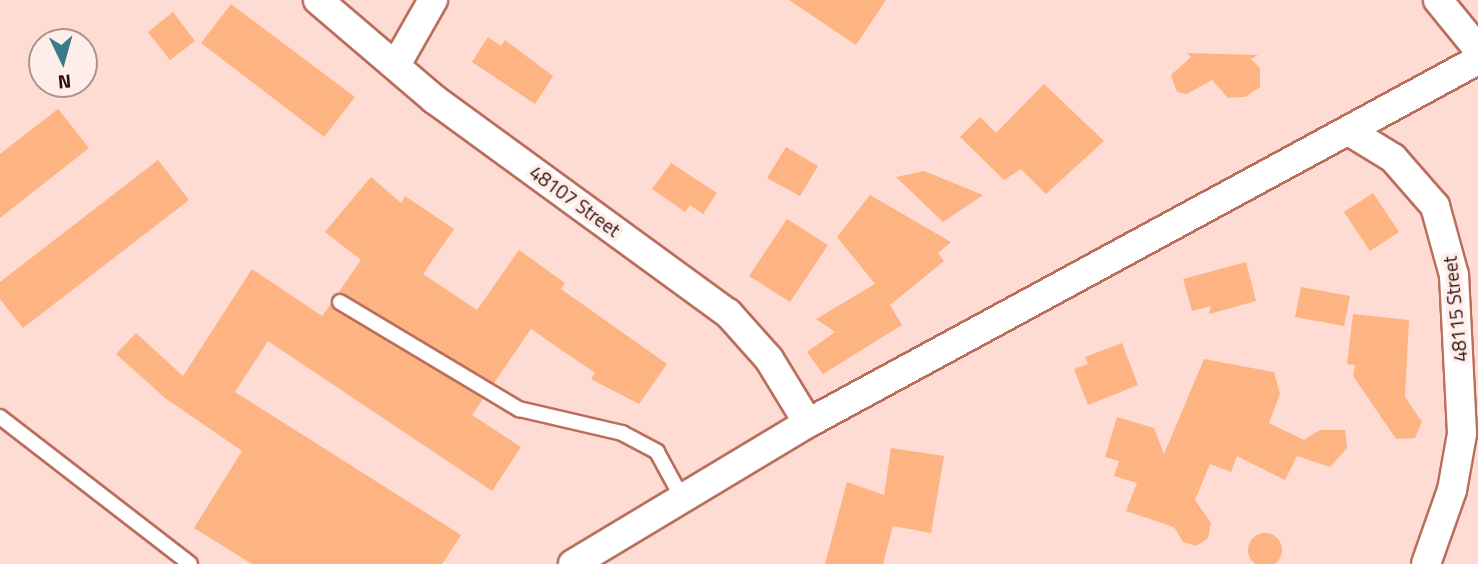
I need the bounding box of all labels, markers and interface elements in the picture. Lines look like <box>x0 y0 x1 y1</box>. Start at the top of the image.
north arrow <box>28 28 98 98</box>
text: N <box>57 67 73 97</box>
street label: 48107 Street <box>525 161 625 241</box>
street label: 48115 Street <box>1438 255 1472 363</box>

